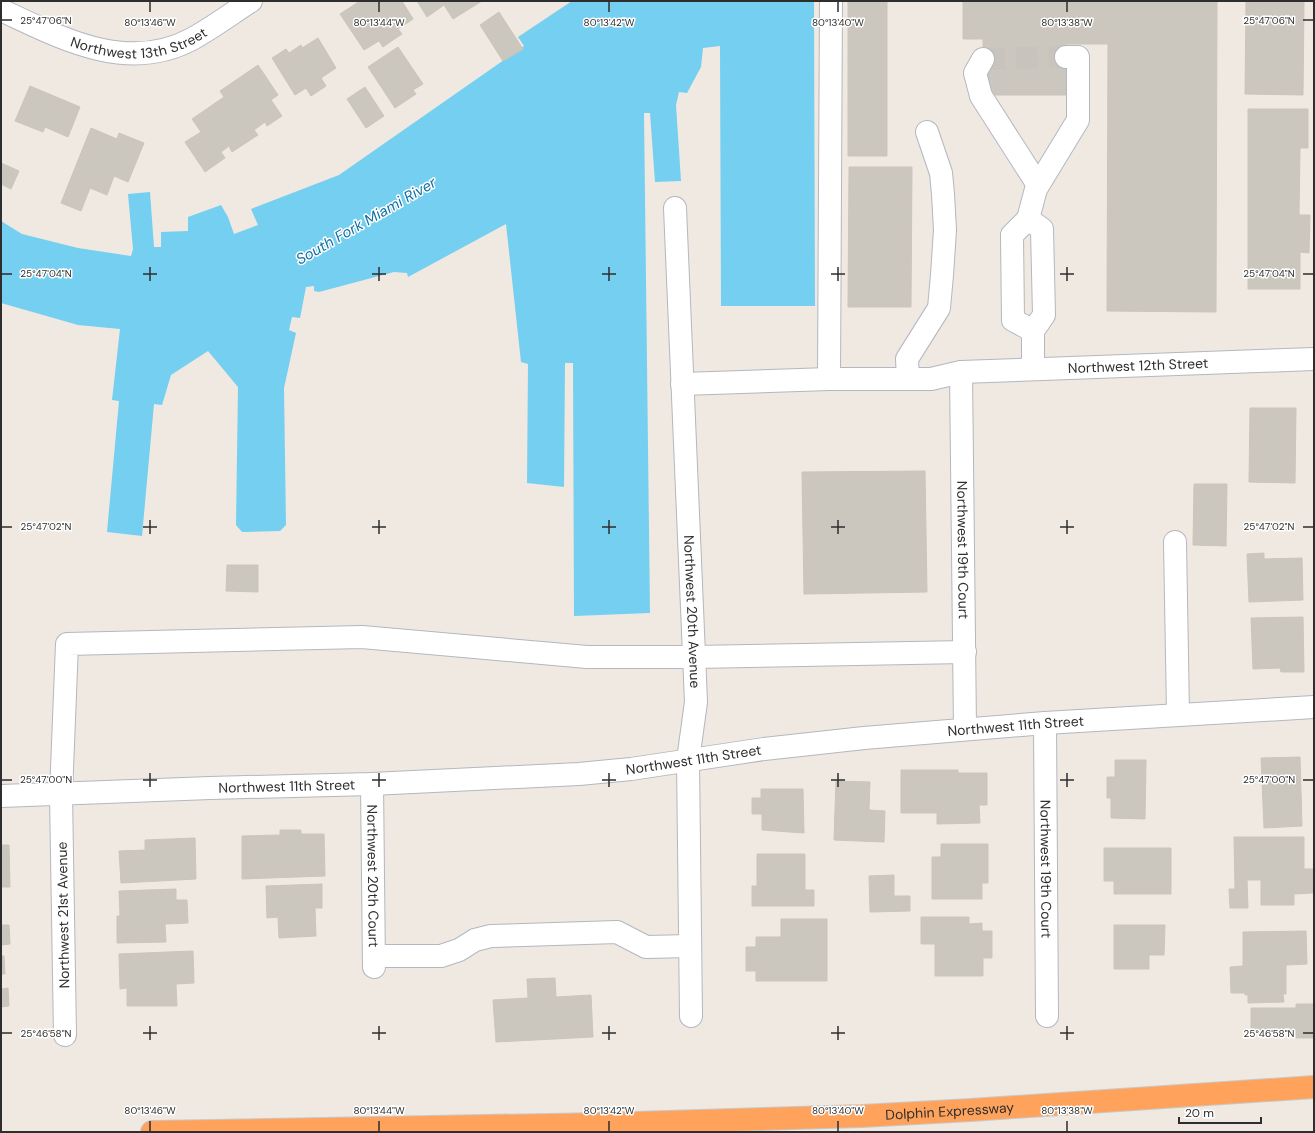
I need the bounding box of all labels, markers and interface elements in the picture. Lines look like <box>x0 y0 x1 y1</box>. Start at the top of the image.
text: 25°47'06"N <box>20 14 72 27</box>
text: 25°47'06"N <box>1243 14 1295 27</box>
text: 80°13'46"W <box>124 16 176 29</box>
text: 80°13'44"W <box>353 16 405 29</box>
text: 80°13'42"W <box>584 16 635 29</box>
text: 80°13'40"W <box>812 16 864 29</box>
text: 80°13'38"W <box>1041 16 1093 29</box>
street label: Northwest 13th Street <box>68 23 210 62</box>
water label: South Fork Miami River <box>292 172 440 269</box>
text: 25°47'04"N <box>20 267 72 280</box>
text: 25°47'04"N <box>1243 267 1295 280</box>
street label: Northwest 12th Street <box>1068 354 1209 377</box>
street label: Northwest 19th Court <box>953 481 973 619</box>
text: 25°47'02"N <box>21 520 72 533</box>
text: 25°47'02"N <box>1244 520 1295 533</box>
street label: Northwest 20th Avenue <box>680 535 704 689</box>
street label: Northwest 11th Street <box>947 712 1084 740</box>
street label: Northwest 11th Street <box>625 741 763 778</box>
text: 25°47'00"N <box>20 773 72 786</box>
text: 25°47'00"N <box>1243 773 1295 786</box>
street label: Northwest 11th Street <box>218 775 355 797</box>
street label: Northwest 19th Court <box>1037 800 1055 938</box>
street label: Northwest 20th Court <box>363 804 383 948</box>
street label: Northwest 21st Avenue <box>53 841 73 989</box>
text: 25°46'58"N <box>21 1027 72 1040</box>
text: 25°46'58"N <box>1244 1027 1295 1040</box>
street label: Dolphin Expressway <box>885 1098 1015 1124</box>
scale bar <box>1179 1099 1261 1125</box>
text: 80°13'46"W <box>124 1104 176 1117</box>
text: 80°13'44"W <box>353 1104 405 1117</box>
text: 80°13'42"W <box>584 1104 635 1117</box>
text: 80°13'40"W <box>812 1104 864 1117</box>
text: 80°13'38"W <box>1041 1104 1093 1117</box>
text: 20 m <box>1185 1105 1214 1121</box>

